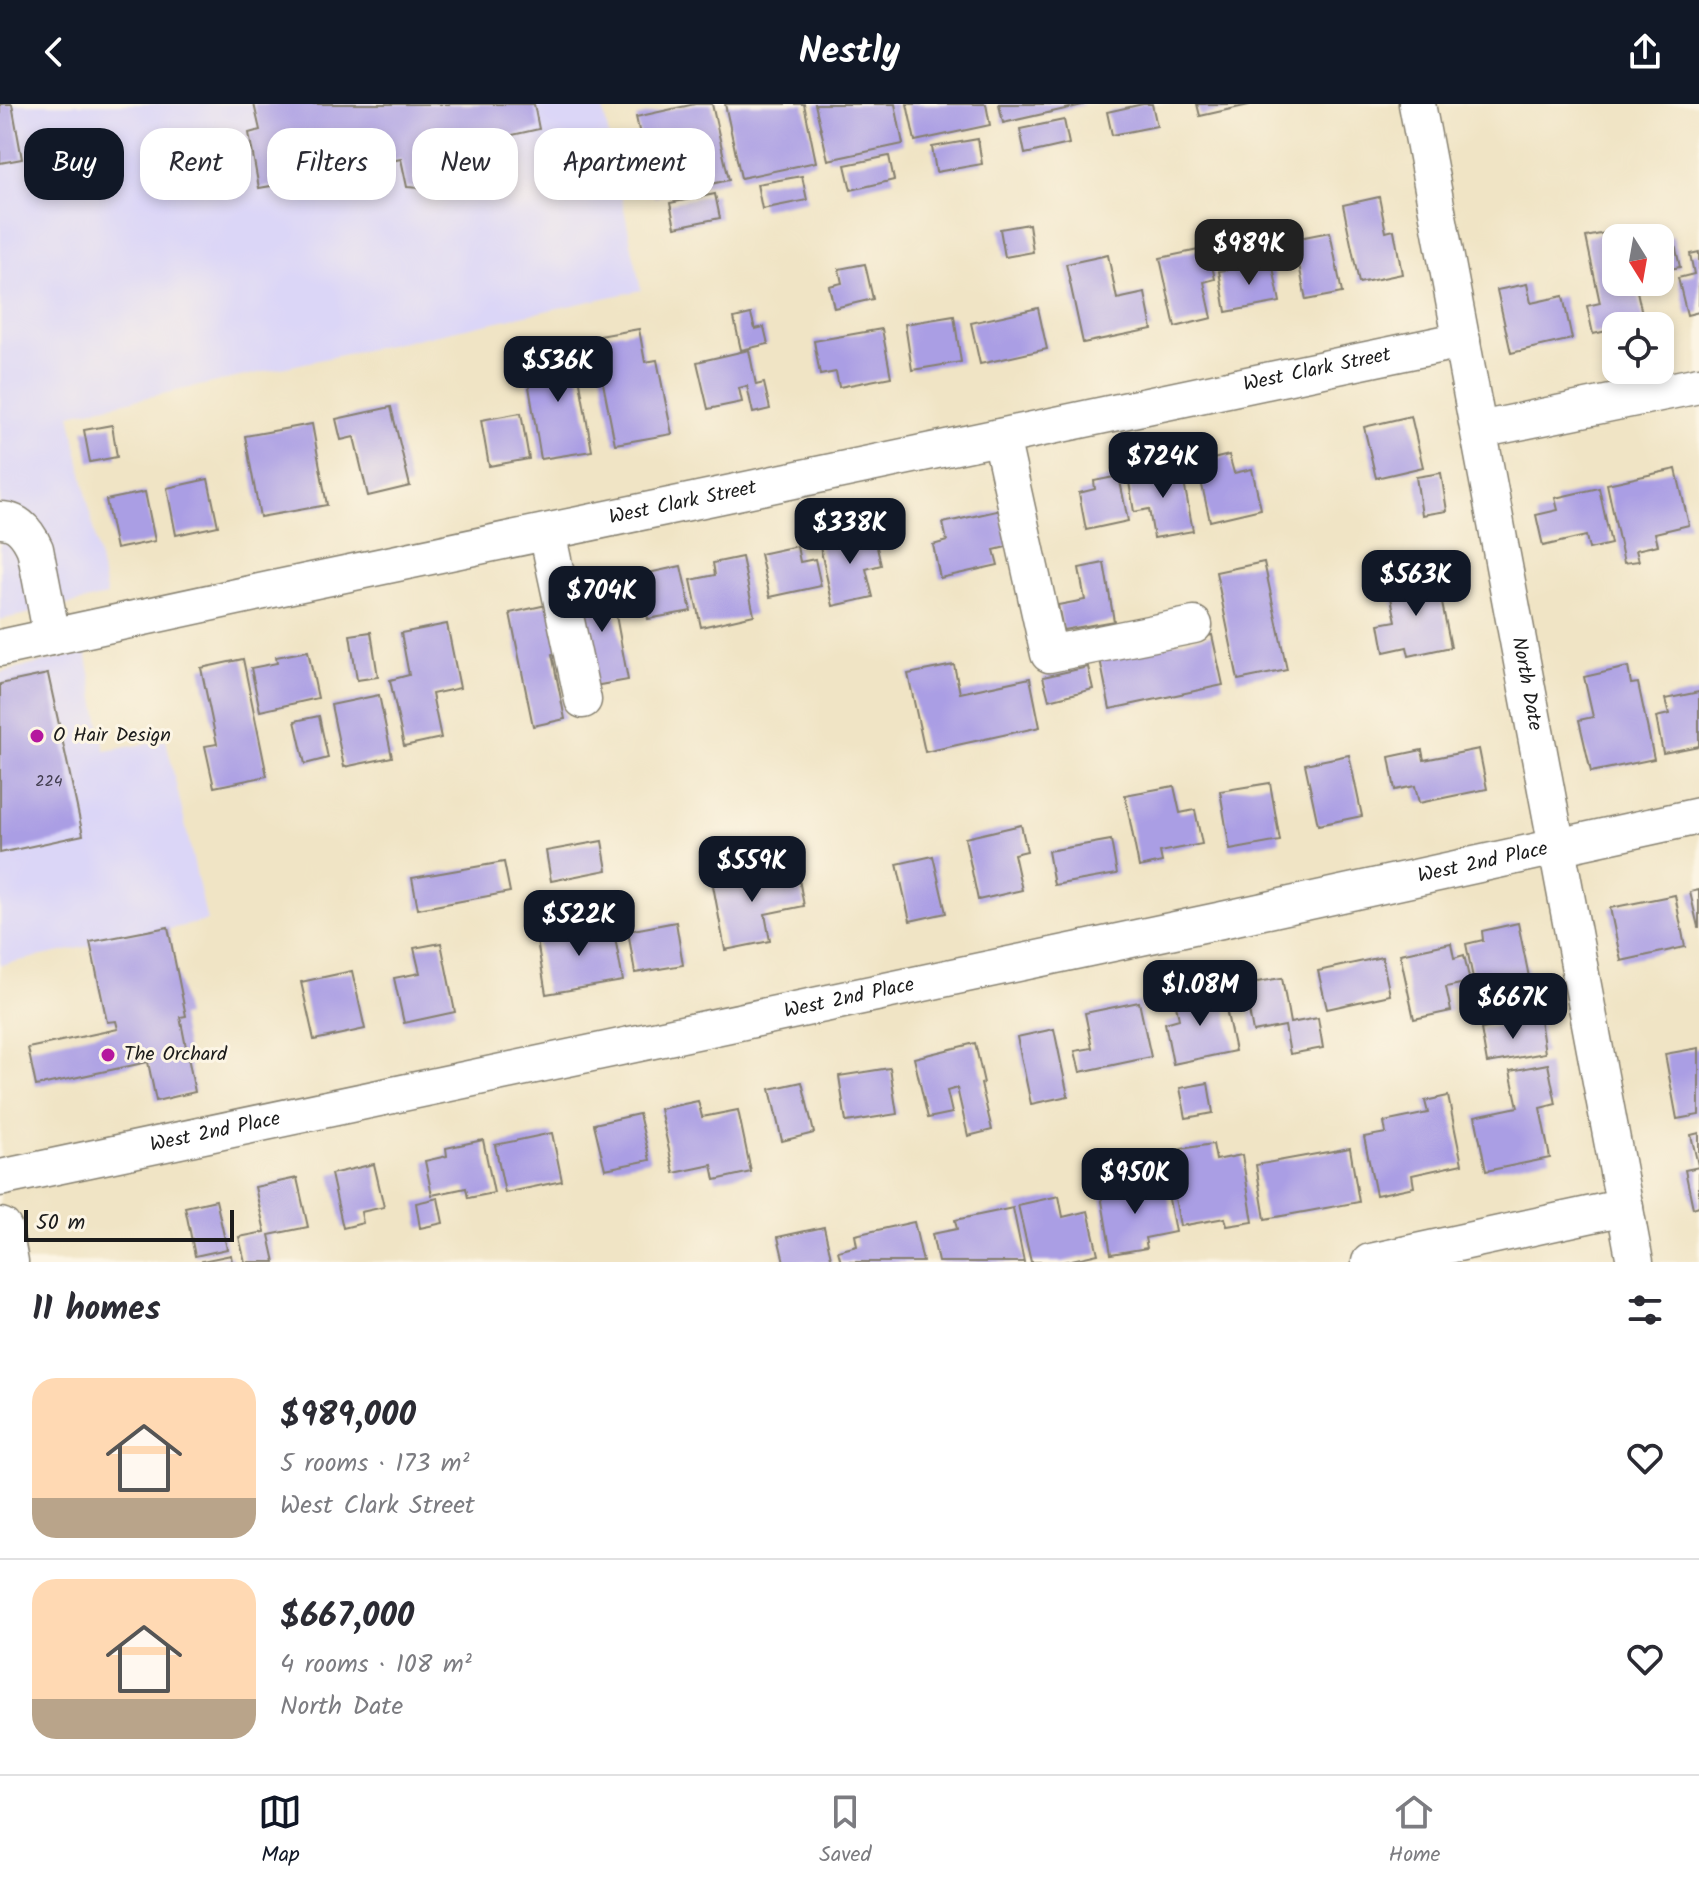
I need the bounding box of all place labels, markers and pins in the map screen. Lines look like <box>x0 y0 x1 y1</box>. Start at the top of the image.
pin: $989K <box>1193 219 1305 287</box>
pin: $536K <box>502 336 614 404</box>
pin: $724K <box>1107 432 1219 500</box>
pin: $338K <box>794 498 906 566</box>
pin: $563K <box>1360 550 1472 618</box>
pin: $704K <box>546 566 658 634</box>
place label: O Hair Design <box>53 720 171 752</box>
marker: O Hair Design <box>28 727 46 745</box>
pin: $559K <box>696 836 808 904</box>
pin: $522K <box>523 890 635 958</box>
pin: $1.08M <box>1135 960 1265 1028</box>
pin: $667K <box>1457 973 1569 1041</box>
place label: The Orchard <box>124 1039 228 1071</box>
marker: The Orchard <box>99 1046 117 1064</box>
pin: $950K <box>1079 1148 1191 1216</box>

